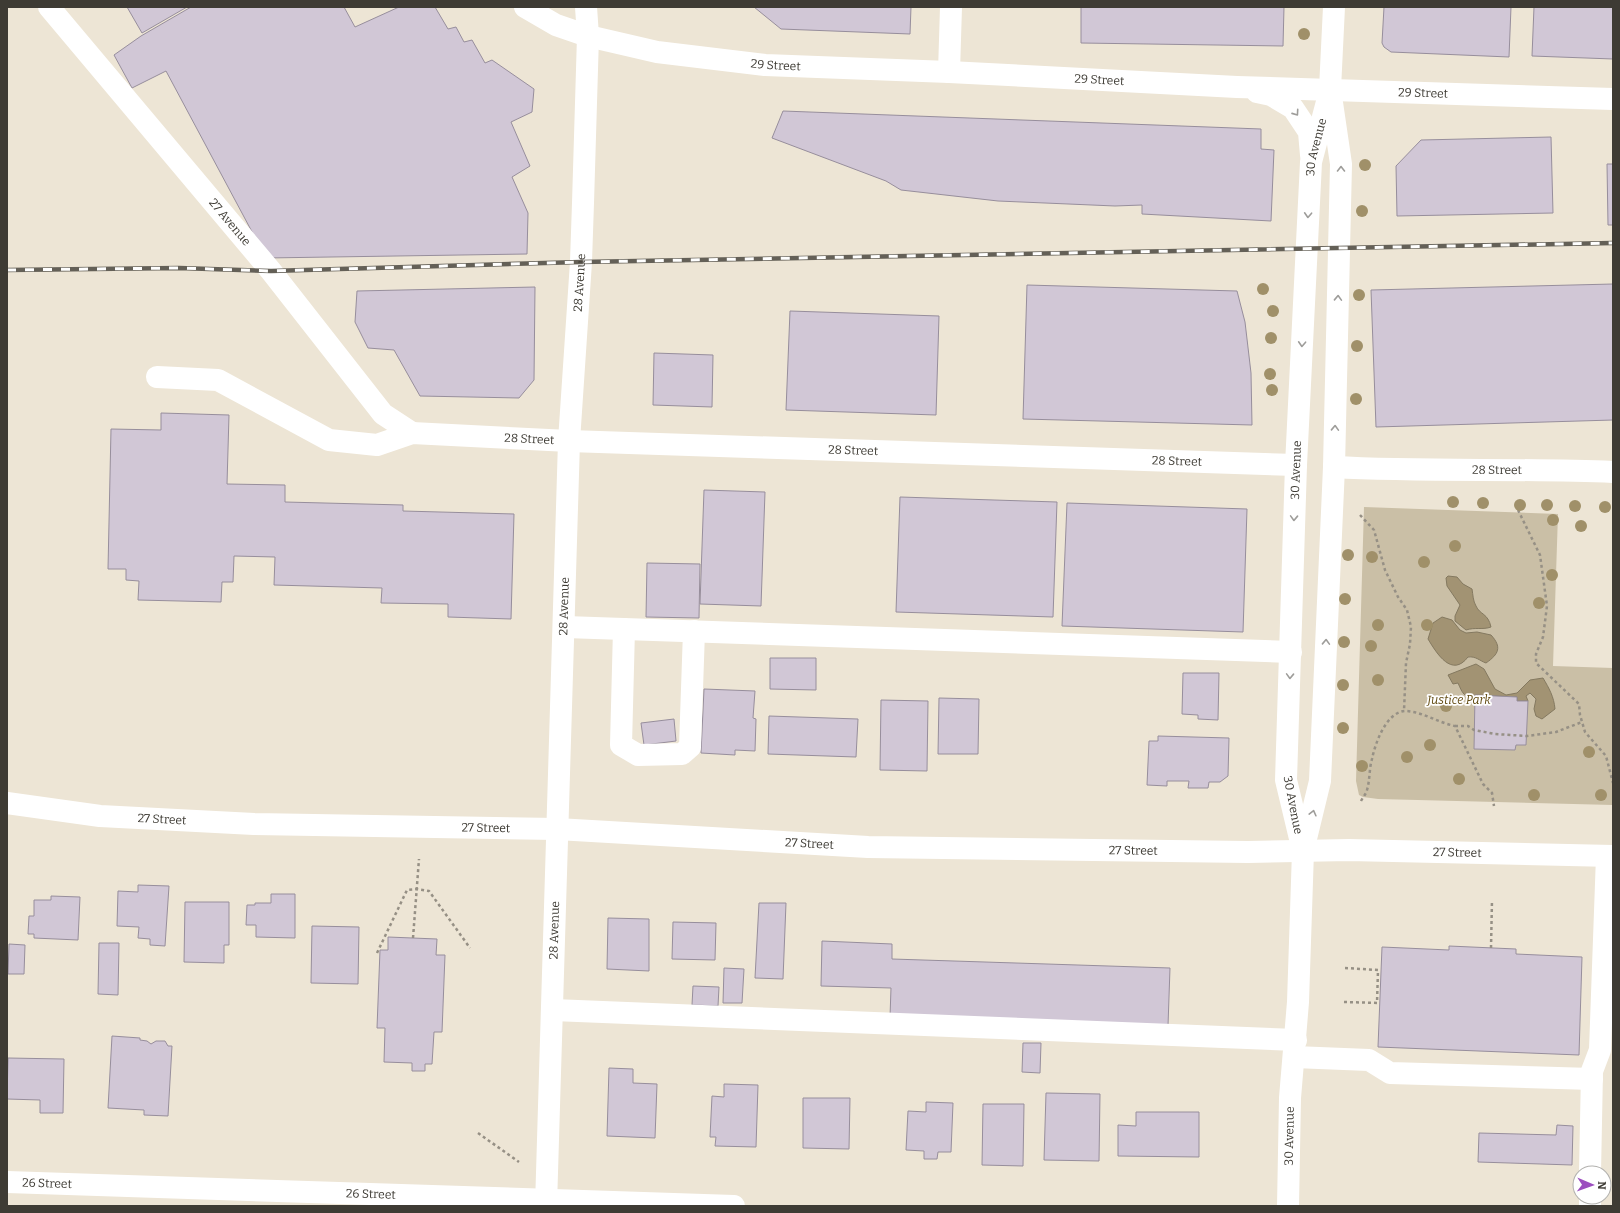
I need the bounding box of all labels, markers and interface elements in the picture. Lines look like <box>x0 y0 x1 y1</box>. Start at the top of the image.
street label: 29 Street <box>750 56 802 73</box>
street label: 29 Street <box>1074 72 1125 88</box>
street label: 29 Street <box>1398 85 1449 101</box>
one-way arrow <box>1291 109 1298 116</box>
street label: 30 Avenue <box>1303 117 1329 176</box>
one-way arrow <box>1337 165 1345 171</box>
street label: 27 Avenue <box>206 196 254 248</box>
one-way arrow <box>1304 212 1313 218</box>
street label: 28 Avenue <box>571 253 588 312</box>
one-way arrow <box>1334 295 1342 301</box>
one-way arrow <box>1297 341 1306 347</box>
one-way arrow <box>1331 425 1339 431</box>
street label: 28 Street <box>504 431 555 447</box>
street label: 30 Avenue <box>1288 440 1304 500</box>
street label: 28 Street <box>828 443 879 458</box>
street label: 28 Street <box>1152 453 1203 469</box>
street label: 28 Street <box>1472 463 1523 477</box>
one-way arrow <box>1290 515 1298 521</box>
street label: 28 Avenue <box>556 577 572 636</box>
one-way arrow <box>1322 639 1331 645</box>
one-way arrow <box>1285 673 1294 679</box>
park label: Justice Park <box>1426 693 1491 707</box>
street label: 30 Avenue <box>1280 775 1306 835</box>
one-way arrow <box>1308 810 1316 817</box>
street label: 27 Street <box>137 811 187 828</box>
street label: 27 Street <box>461 820 511 835</box>
street label: 27 Street <box>785 835 835 852</box>
street label: 27 Street <box>1109 843 1158 858</box>
street label: 27 Street <box>1433 845 1482 860</box>
street label: 28 Avenue <box>546 901 562 960</box>
street label: 30 Avenue <box>1282 1106 1297 1166</box>
north arrow <box>1572 1165 1612 1205</box>
street label: 26 Street <box>22 1175 73 1191</box>
text: N <box>1595 1181 1608 1190</box>
street label: 26 Street <box>346 1186 397 1202</box>

